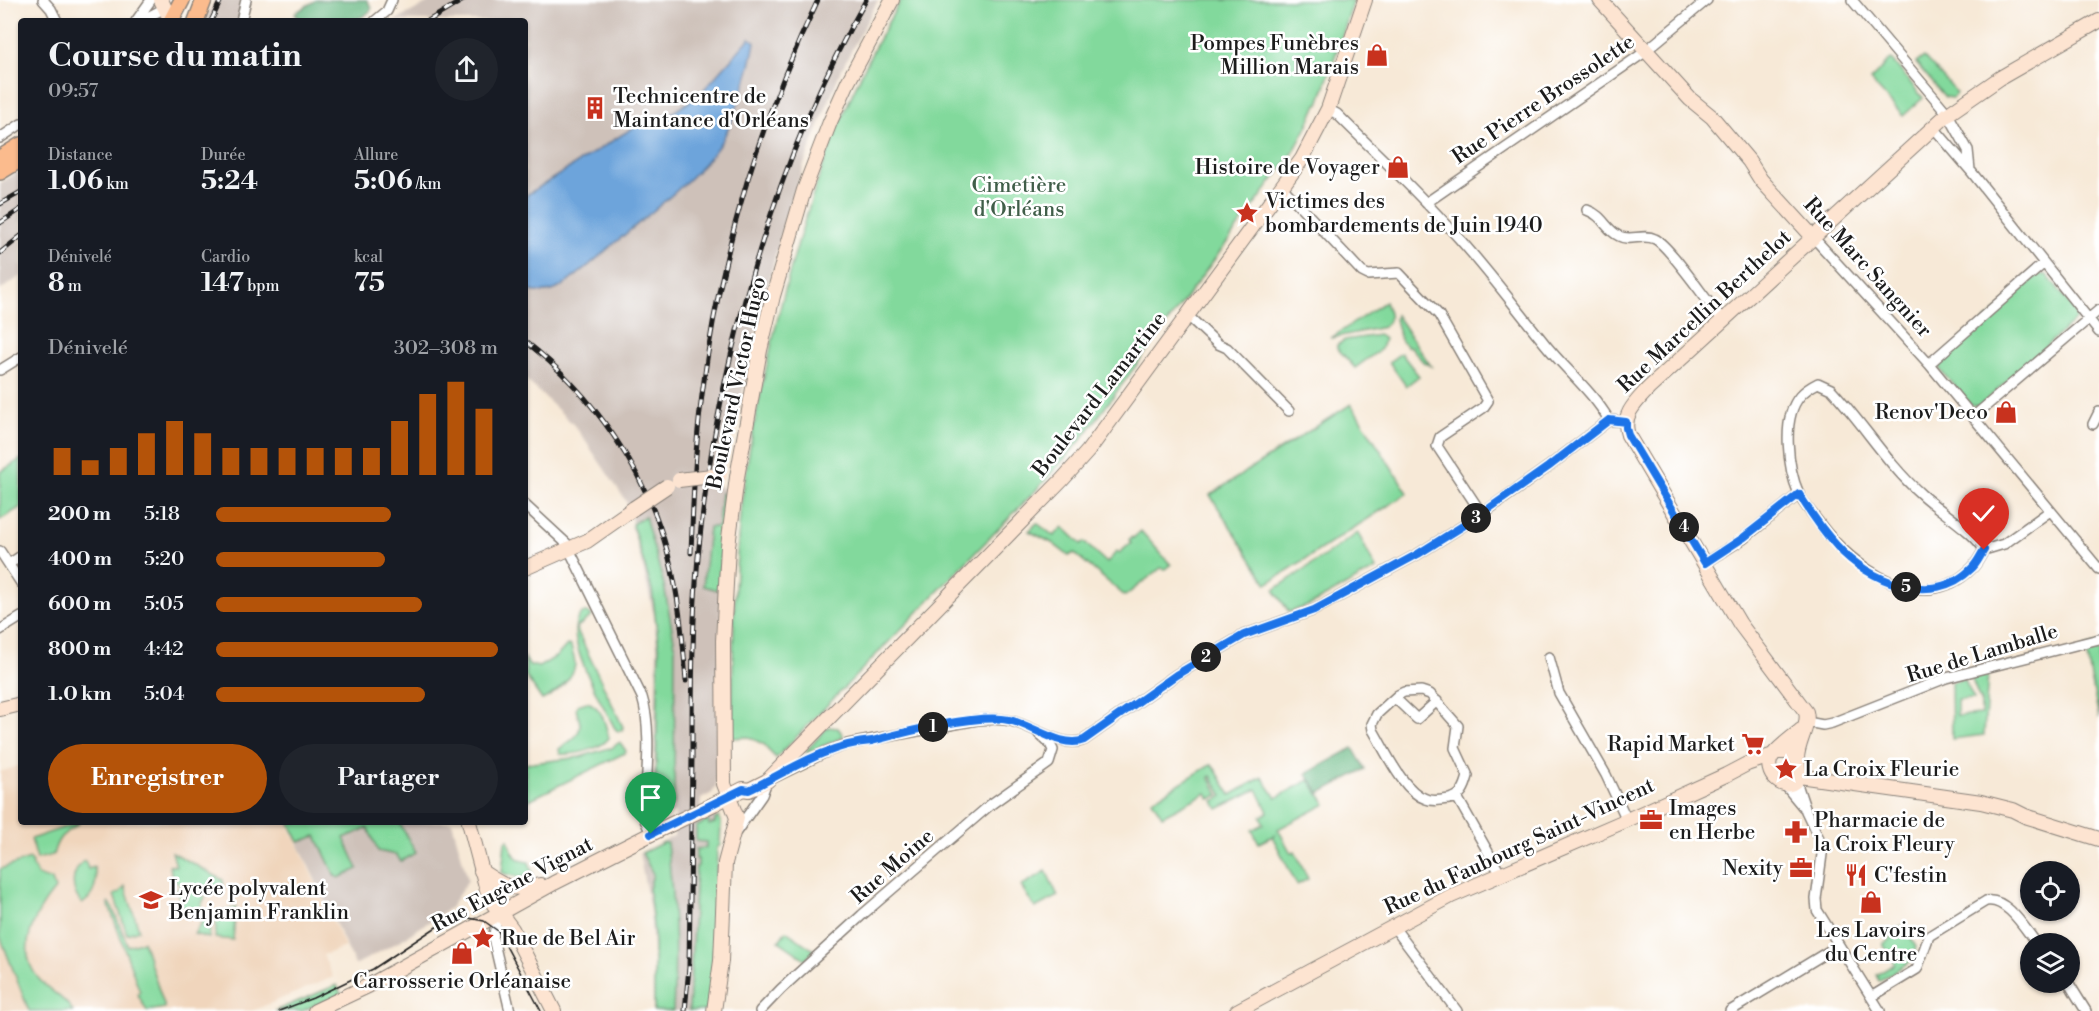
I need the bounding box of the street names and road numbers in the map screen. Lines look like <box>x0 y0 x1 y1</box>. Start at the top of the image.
street label: Rue Pierre Brossolette <box>1447 29 1640 171</box>
street label: Rue Marc Sangnier <box>1798 192 1937 343</box>
street label: Rue Marcellin Berthelot <box>1612 224 1797 399</box>
street label: Boulevard Victor Hugo <box>702 275 772 493</box>
street label: Boulevard Lamartine <box>1027 307 1172 483</box>
street label: Rue de Lamballe <box>1904 619 2061 689</box>
street label: Rue du Faubourg Saint-Vincent <box>1380 772 1659 921</box>
street label: Rue Moine <box>846 824 940 910</box>
street label: Rue Eugène Vignat <box>427 831 598 938</box>

